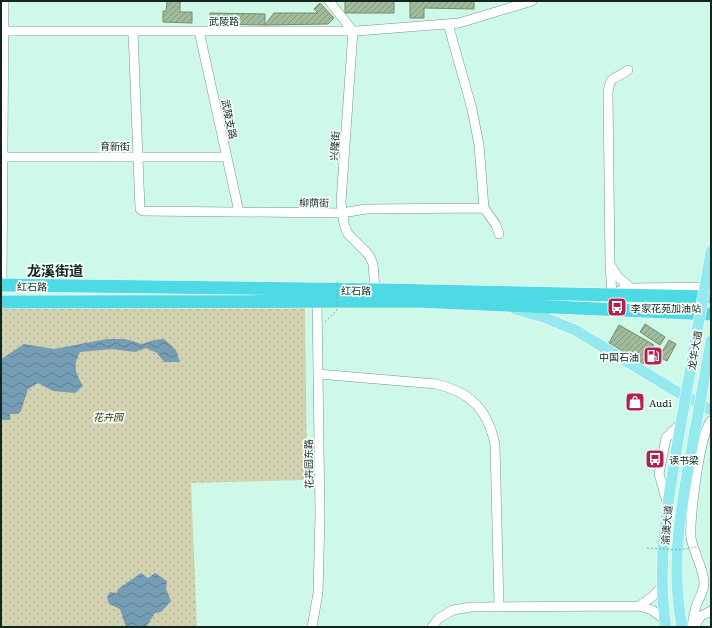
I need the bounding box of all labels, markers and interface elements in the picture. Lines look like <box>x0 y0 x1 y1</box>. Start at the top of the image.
street label: 武陵路 <box>209 13 239 28</box>
street label: 武陵支路 <box>219 98 241 140</box>
street label: 兴隆街 <box>325 131 343 161</box>
street label: 育新街 <box>100 138 130 153</box>
street label: 柳荫街 <box>299 194 329 210</box>
district label: 龙溪街道 <box>27 260 83 280</box>
street label: 红石路 <box>17 278 47 294</box>
street label: 红石路 <box>341 282 371 298</box>
bus stop icon: 李家花苑加油站 <box>606 296 628 318</box>
place label: 李家花苑加油站 <box>631 300 701 315</box>
street label: 龙华大道 <box>683 329 705 371</box>
fuel station icon: 中国石油 <box>642 345 664 367</box>
place label: 中国石油 <box>599 349 639 364</box>
shop icon: Audi <box>624 391 646 413</box>
place label: Audi <box>649 395 672 410</box>
park label: 花卉园 <box>93 409 125 424</box>
street label: 花卉园东路 <box>300 439 316 489</box>
bus stop icon: 读书梁 <box>644 448 666 470</box>
place label: 读书梁 <box>669 452 699 467</box>
street label: 渝澳大道 <box>657 504 675 546</box>

